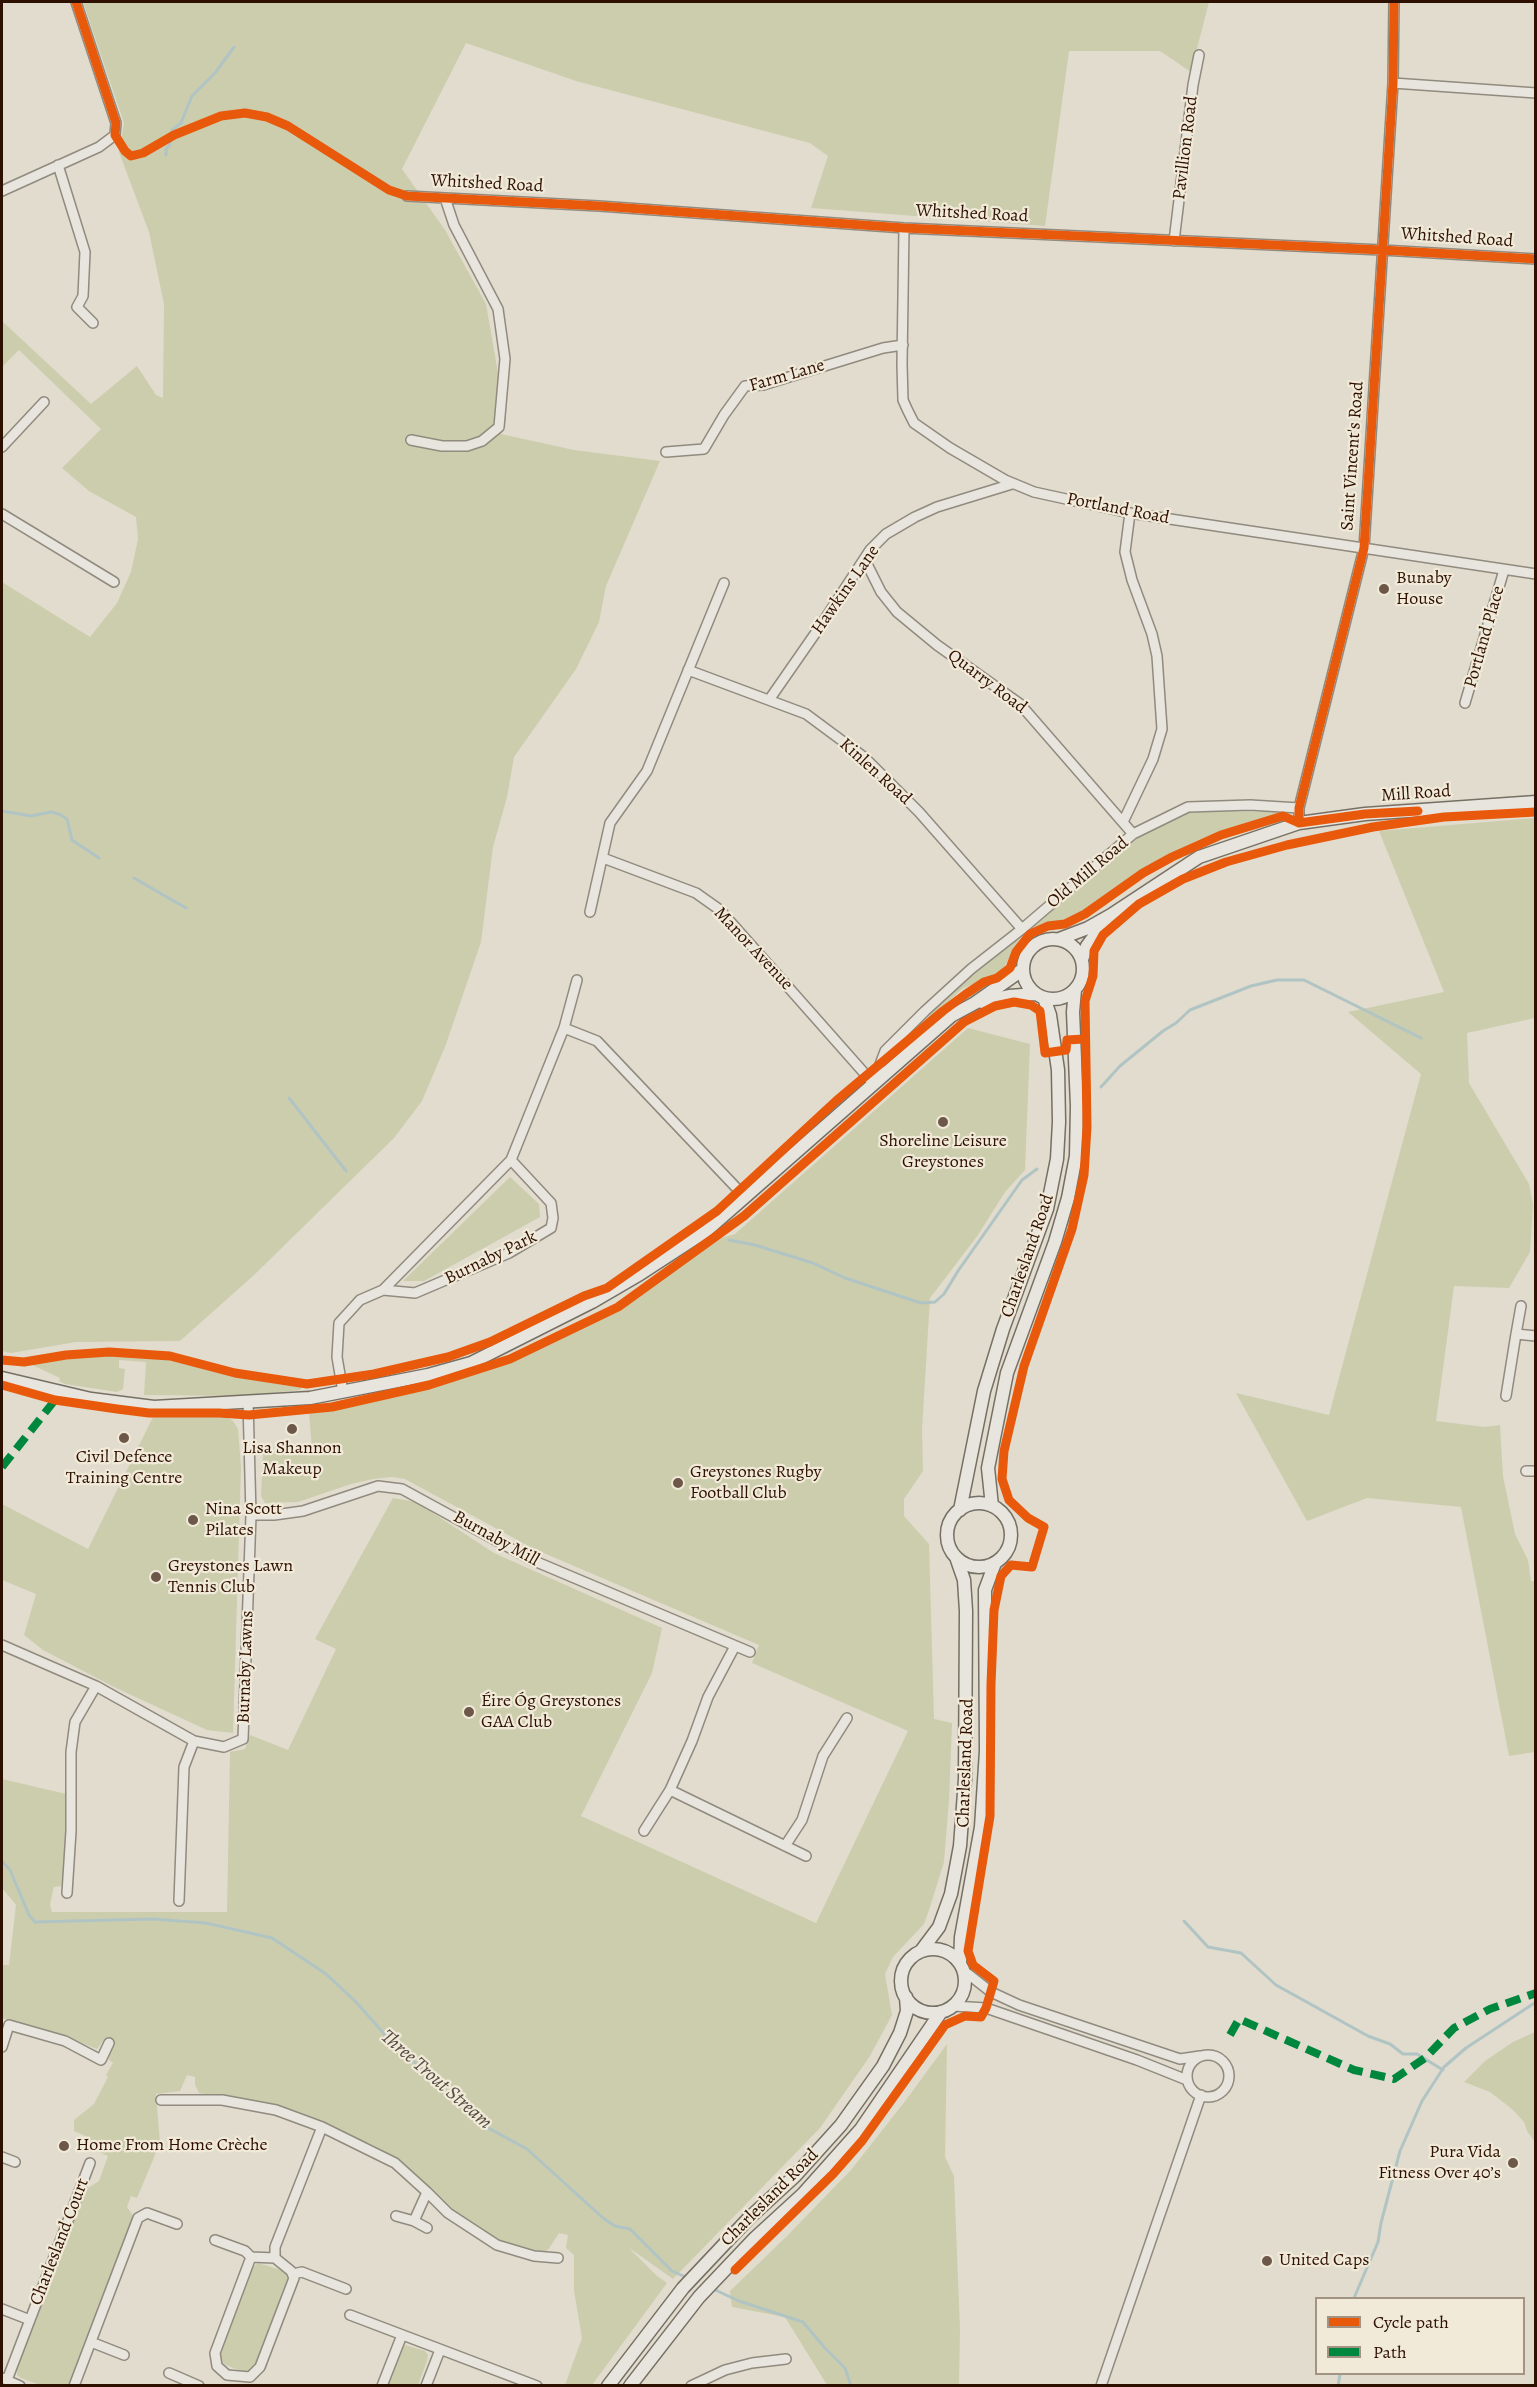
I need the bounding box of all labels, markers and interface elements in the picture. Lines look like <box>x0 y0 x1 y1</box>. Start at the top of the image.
street label: Pavillion Road <box>1169 95 1203 201</box>
street label: Whitshed Road <box>430 170 544 198</box>
street label: Whitshed Road <box>915 200 1029 228</box>
street label: Whitshed Road <box>1400 223 1514 253</box>
street label: Farm Lane <box>747 355 827 397</box>
street label: Saint Vincent's Road <box>1337 380 1369 532</box>
street label: Portland Road <box>1065 488 1171 530</box>
street label: Hawkins Lane <box>807 541 885 639</box>
place label: Bunaby House <box>1396 568 1452 610</box>
marker: Bunaby House <box>1377 582 1391 596</box>
street label: Portland Place <box>1460 584 1510 690</box>
street label: Quarry Road <box>943 645 1031 719</box>
street label: Kinlen Road <box>834 734 916 810</box>
street label: Mill Road <box>1380 781 1452 807</box>
street label: Old Mill Road <box>1043 833 1133 913</box>
street label: Manor Avenue <box>709 903 797 995</box>
marker: Shoreline Leisure Greystones <box>936 1115 950 1129</box>
place label: Shoreline Leisure Greystones <box>879 1131 1007 1174</box>
street label: Charlesland Road <box>997 1191 1059 1321</box>
street label: Burnaby Park <box>441 1226 541 1290</box>
marker: Lisa Shannon Makeup <box>285 1422 299 1436</box>
marker: Civil Defence Training Centre <box>117 1431 131 1445</box>
place label: Lisa Shannon Makeup <box>242 1438 342 1480</box>
place label: Civil Defence Training Centre <box>66 1447 182 1490</box>
place label: Greystones Rugby Football Club <box>690 1462 821 1504</box>
marker: Greystones Rugby Football Club <box>671 1476 685 1490</box>
place label: Nina Scott Pilates <box>205 1499 282 1541</box>
street label: Burnaby Mill <box>449 1507 543 1571</box>
marker: Nina Scott Pilates <box>186 1513 200 1527</box>
place label: Greystones Lawn Tennis Club <box>168 1556 293 1598</box>
marker: Greystones Lawn Tennis Club <box>149 1570 163 1584</box>
street label: Burnaby Lawns <box>233 1610 259 1724</box>
place label: Éire Óg Greystones GAA Club <box>481 1691 621 1734</box>
street label: Charlesland Road <box>953 1698 979 1828</box>
marker: Éire Óg Greystones GAA Club <box>462 1705 476 1719</box>
water label: Three Trout Stream <box>375 2025 497 2135</box>
place label: Home From Home Crèche <box>76 2135 268 2157</box>
marker: Home From Home Crèche <box>57 2139 71 2153</box>
place label: Pura Vida Fitness Over 40’s <box>1378 2142 1501 2184</box>
street label: Charlesland Road <box>717 2145 823 2251</box>
marker: Pura Vida Fitness Over 40’s <box>1506 2156 1520 2170</box>
street label: Charlesland Court <box>26 2175 94 2309</box>
place label: United Caps <box>1279 2250 1369 2272</box>
marker: United Caps <box>1260 2254 1274 2268</box>
legend <box>1315 2297 1525 2375</box>
text: Cycle path <box>1373 2310 1449 2334</box>
text: Path <box>1373 2340 1407 2364</box>

